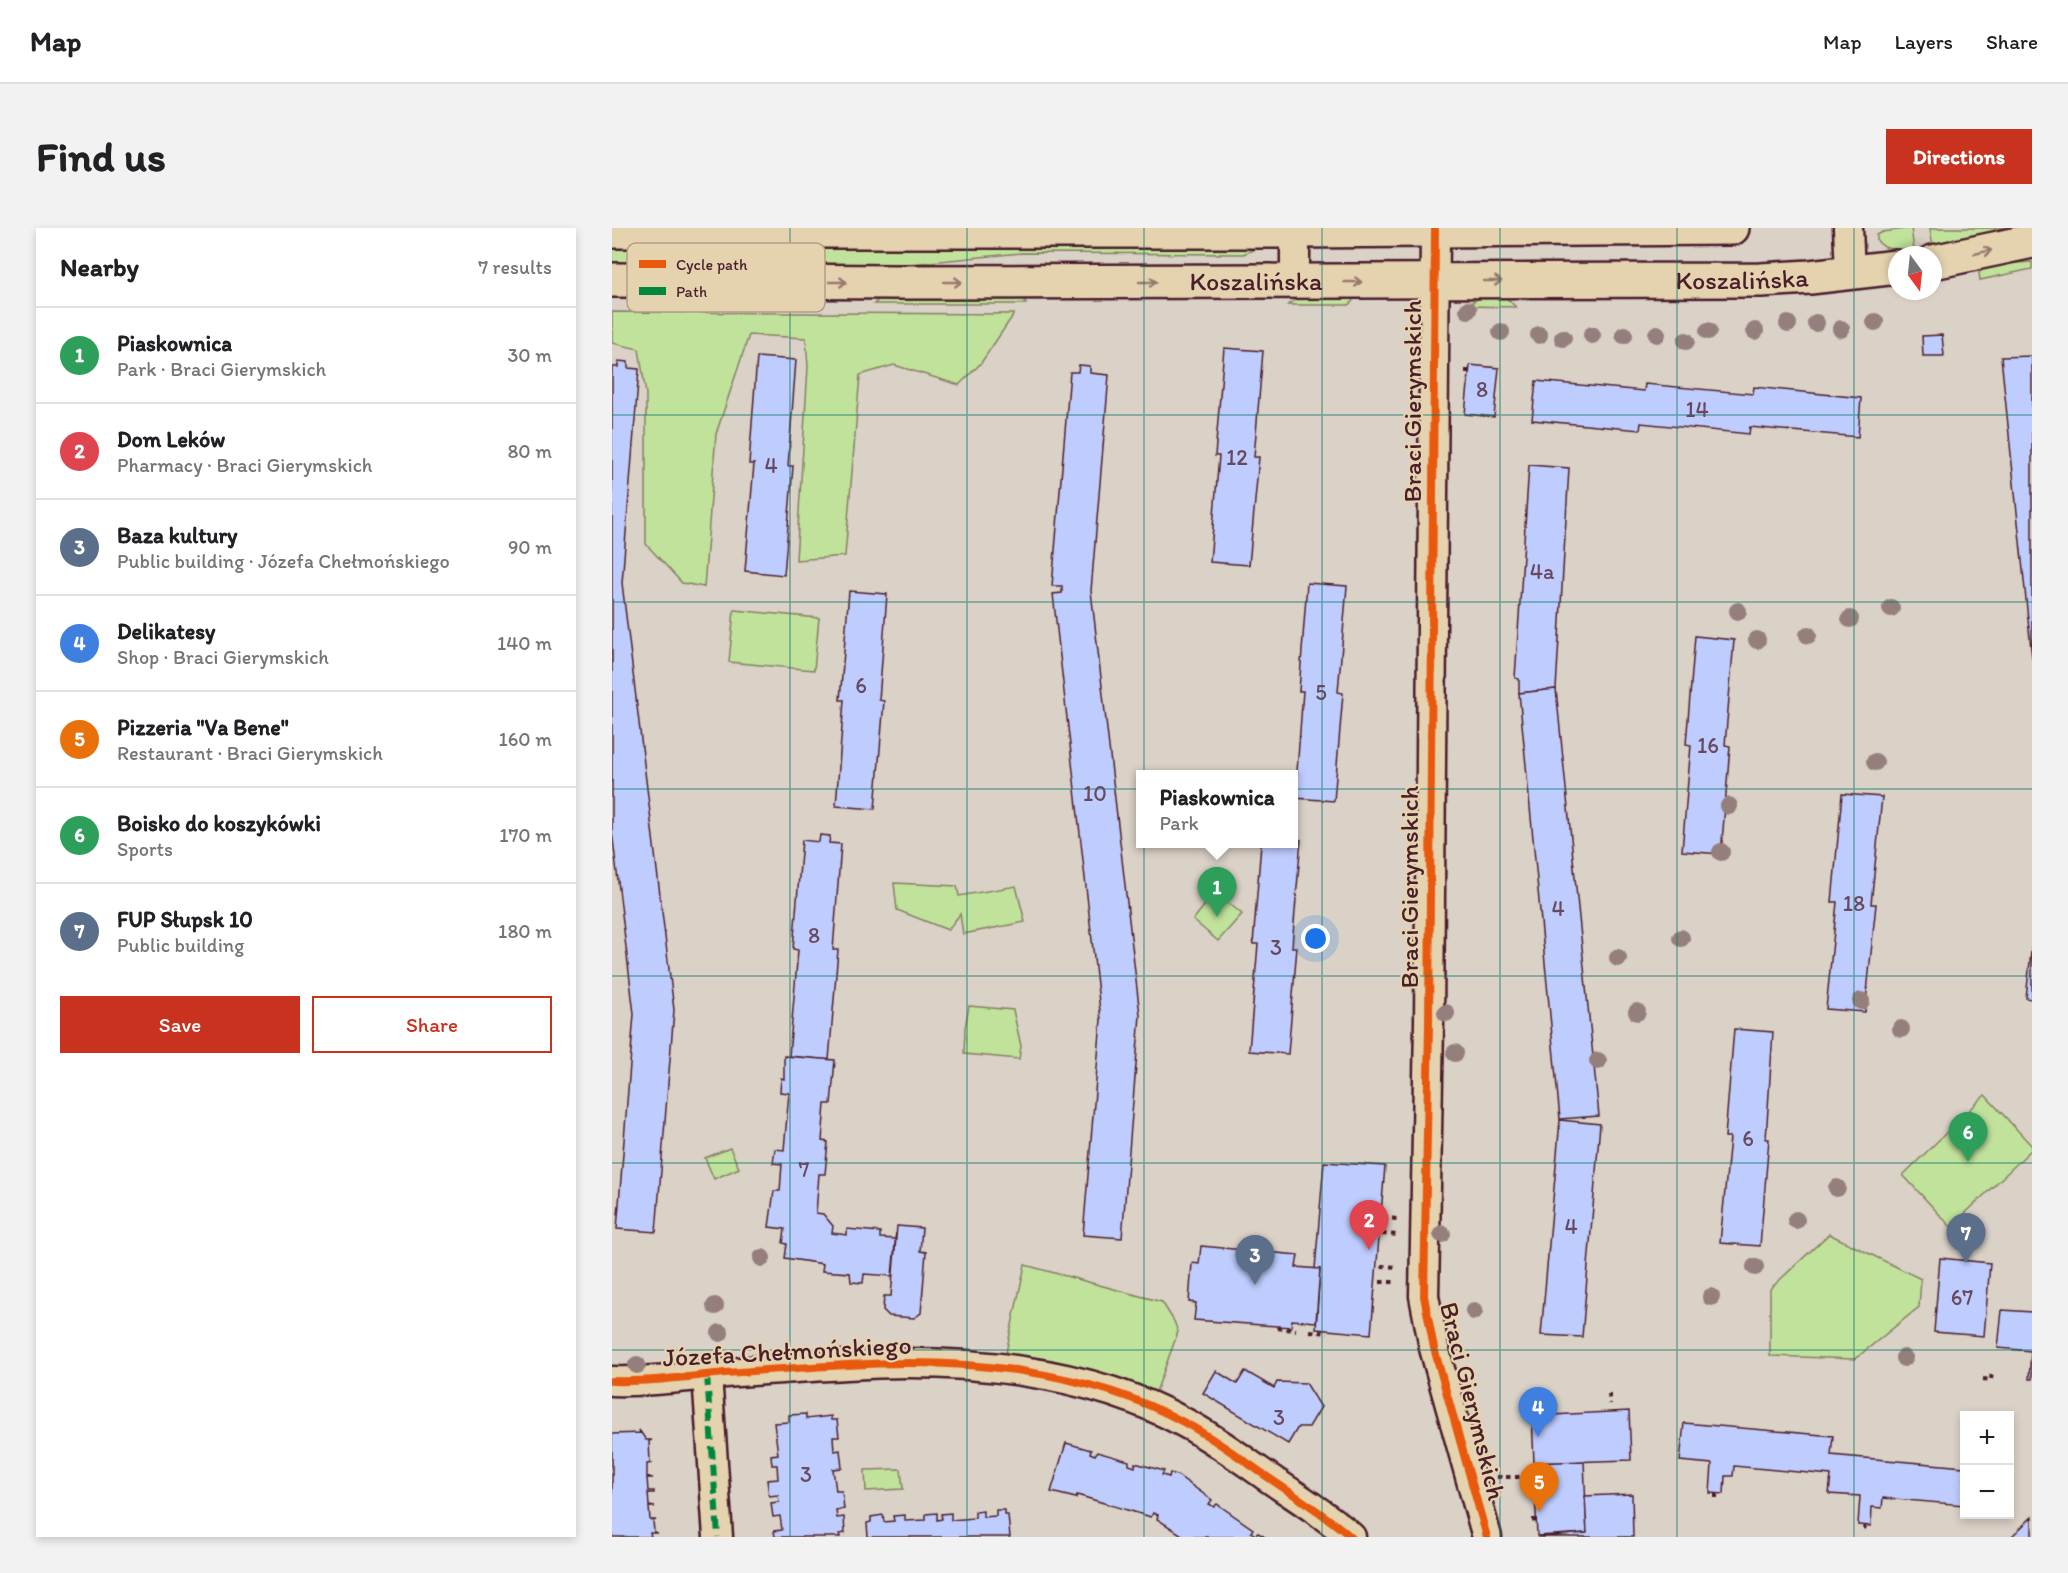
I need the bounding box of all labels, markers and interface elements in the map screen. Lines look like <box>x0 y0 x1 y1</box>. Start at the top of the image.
text: Map <box>30 24 81 58</box>
text: Map <box>1823 29 1862 54</box>
text: Layers <box>1895 29 1953 54</box>
text: Share <box>1986 29 2038 54</box>
button: Directions <box>1886 129 2032 184</box>
text: Find us <box>36 131 166 182</box>
legend <box>627 243 825 312</box>
north arrow <box>1888 246 1942 300</box>
one-way arrow <box>1973 246 1992 258</box>
text: Nearby <box>60 251 139 283</box>
text: 7 results <box>478 255 552 279</box>
text: Cycle path <box>676 255 748 274</box>
street label: Koszalińska <box>1675 261 1810 296</box>
street label: Koszalińska <box>1189 265 1323 297</box>
one-way arrow <box>1482 275 1502 287</box>
one-way arrow <box>828 276 848 288</box>
one-way arrow <box>943 276 963 288</box>
one-way arrow <box>1138 276 1158 288</box>
one-way arrow <box>1343 276 1363 288</box>
text: Path <box>676 282 707 301</box>
street label: Braci Gierymskich <box>1396 299 1428 502</box>
text: Piaskownica <box>117 330 232 357</box>
text: 1 <box>75 343 84 367</box>
text: 30 m <box>507 343 552 367</box>
text: Park · Braci Gierymskich <box>117 357 326 381</box>
house number: 8 <box>1476 376 1488 403</box>
house number: 14 <box>1685 396 1709 423</box>
text: Dom Leków <box>117 426 225 453</box>
text: 2 <box>74 439 85 463</box>
text: 80 m <box>507 439 552 463</box>
house number: 12 <box>1226 444 1248 471</box>
house number: 4 <box>764 452 778 479</box>
text: Pharmacy · Braci Gierymskich <box>117 453 372 477</box>
text: Baza kultury <box>117 522 237 549</box>
text: 3 <box>74 535 85 559</box>
text: 90 m <box>508 535 552 559</box>
text: Public building · Józefa Chełmońskiego <box>117 549 450 573</box>
house number: 4a <box>1530 558 1555 585</box>
text: Delikatesy <box>117 618 215 645</box>
text: 4 <box>73 631 86 655</box>
text: 140 m <box>497 631 552 655</box>
text: Shop · Braci Gierymskich <box>117 645 329 669</box>
house number: 6 <box>855 672 867 699</box>
house number: 5 <box>1315 679 1327 706</box>
text: Pizzeria "Va Bene" <box>117 714 289 741</box>
text: 5 <box>74 727 85 751</box>
text: 160 m <box>499 727 552 751</box>
house number: 16 <box>1697 732 1719 759</box>
text: Restaurant · Braci Gierymskich <box>117 741 383 765</box>
popup <box>1136 770 1298 848</box>
house number: 10 <box>1083 780 1107 807</box>
text: Piaskownica <box>1159 784 1275 811</box>
street label: Braci Gierymskich <box>1393 785 1425 988</box>
text: Boisko do koszykówki <box>117 810 321 837</box>
text: Park <box>1159 811 1199 835</box>
text: 6 <box>74 823 85 847</box>
text: 170 m <box>499 823 552 847</box>
text: Sports <box>117 837 173 861</box>
pin: 1 <box>1198 868 1236 917</box>
house number: 18 <box>1843 890 1865 917</box>
house number: 4 <box>1551 895 1565 922</box>
text: FUP Słupsk 10 <box>117 906 253 933</box>
text: 7 <box>75 919 84 943</box>
text: 180 m <box>498 919 552 943</box>
house number: 8 <box>808 922 820 949</box>
your location <box>1301 924 1330 953</box>
text: Public building <box>117 933 244 957</box>
house number: 3 <box>1270 934 1282 961</box>
button: Save <box>60 996 300 1053</box>
button: Share <box>312 996 552 1053</box>
pin: 6 <box>1948 1112 1988 1162</box>
house number: 6 <box>1742 1125 1754 1152</box>
house number: 7 <box>799 1156 810 1183</box>
pin: 2 <box>1350 1200 1389 1250</box>
house number: 4 <box>1564 1213 1578 1240</box>
pin: 7 <box>1946 1214 1986 1263</box>
pin: 3 <box>1236 1236 1274 1285</box>
house number: 67 <box>1951 1284 1973 1311</box>
street label: Braci Gierymskich <box>1433 1299 1513 1503</box>
street label: Józefa Chełmońskiego <box>662 1328 912 1374</box>
pin: 4 <box>1518 1388 1558 1437</box>
house number: 3 <box>1273 1404 1285 1431</box>
map controls <box>1960 1411 2014 1519</box>
button: + <box>1960 1411 2014 1465</box>
house number: 3 <box>800 1461 812 1488</box>
pin: 5 <box>1520 1462 1558 1512</box>
button: − <box>1960 1465 2014 1519</box>

